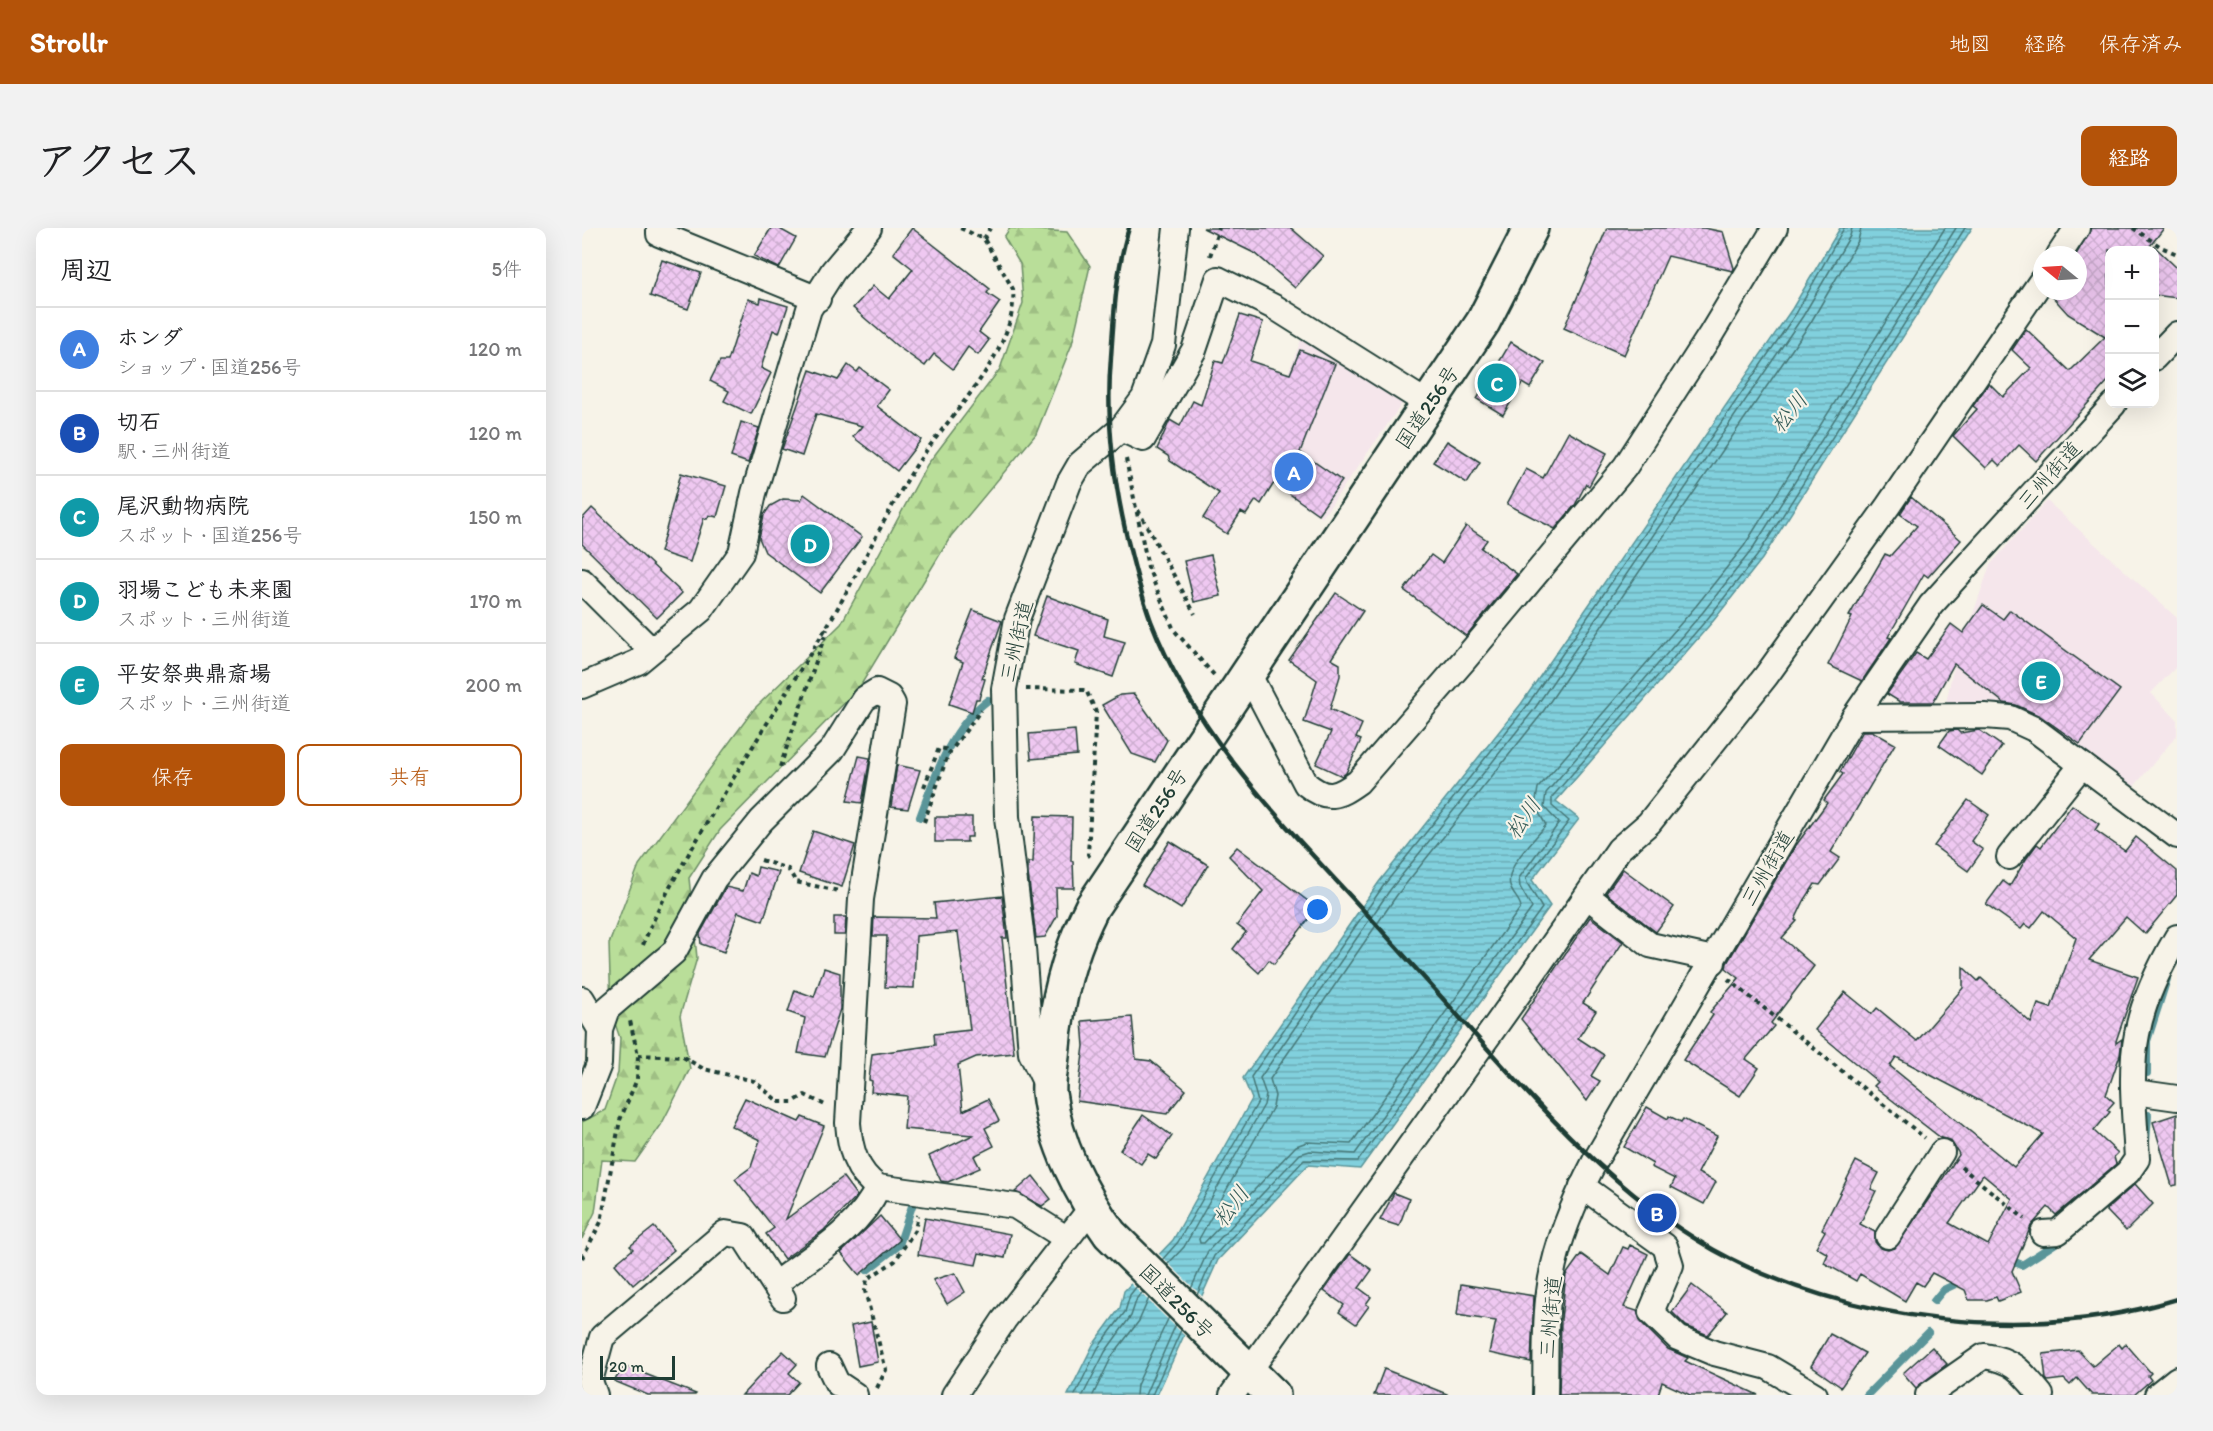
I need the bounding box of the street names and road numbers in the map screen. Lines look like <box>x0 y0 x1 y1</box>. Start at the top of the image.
street label: 国道256号 <box>1390 360 1464 454</box>
street label: 三州街道 <box>2012 435 2086 515</box>
street label: 三州街道 <box>994 597 1038 685</box>
street label: 国道256号 <box>1119 763 1193 857</box>
street label: 三州街道 <box>1735 825 1799 911</box>
street label: 国道256号 <box>1134 1258 1220 1344</box>
street label: 三州街道 <box>1534 1274 1566 1360</box>

